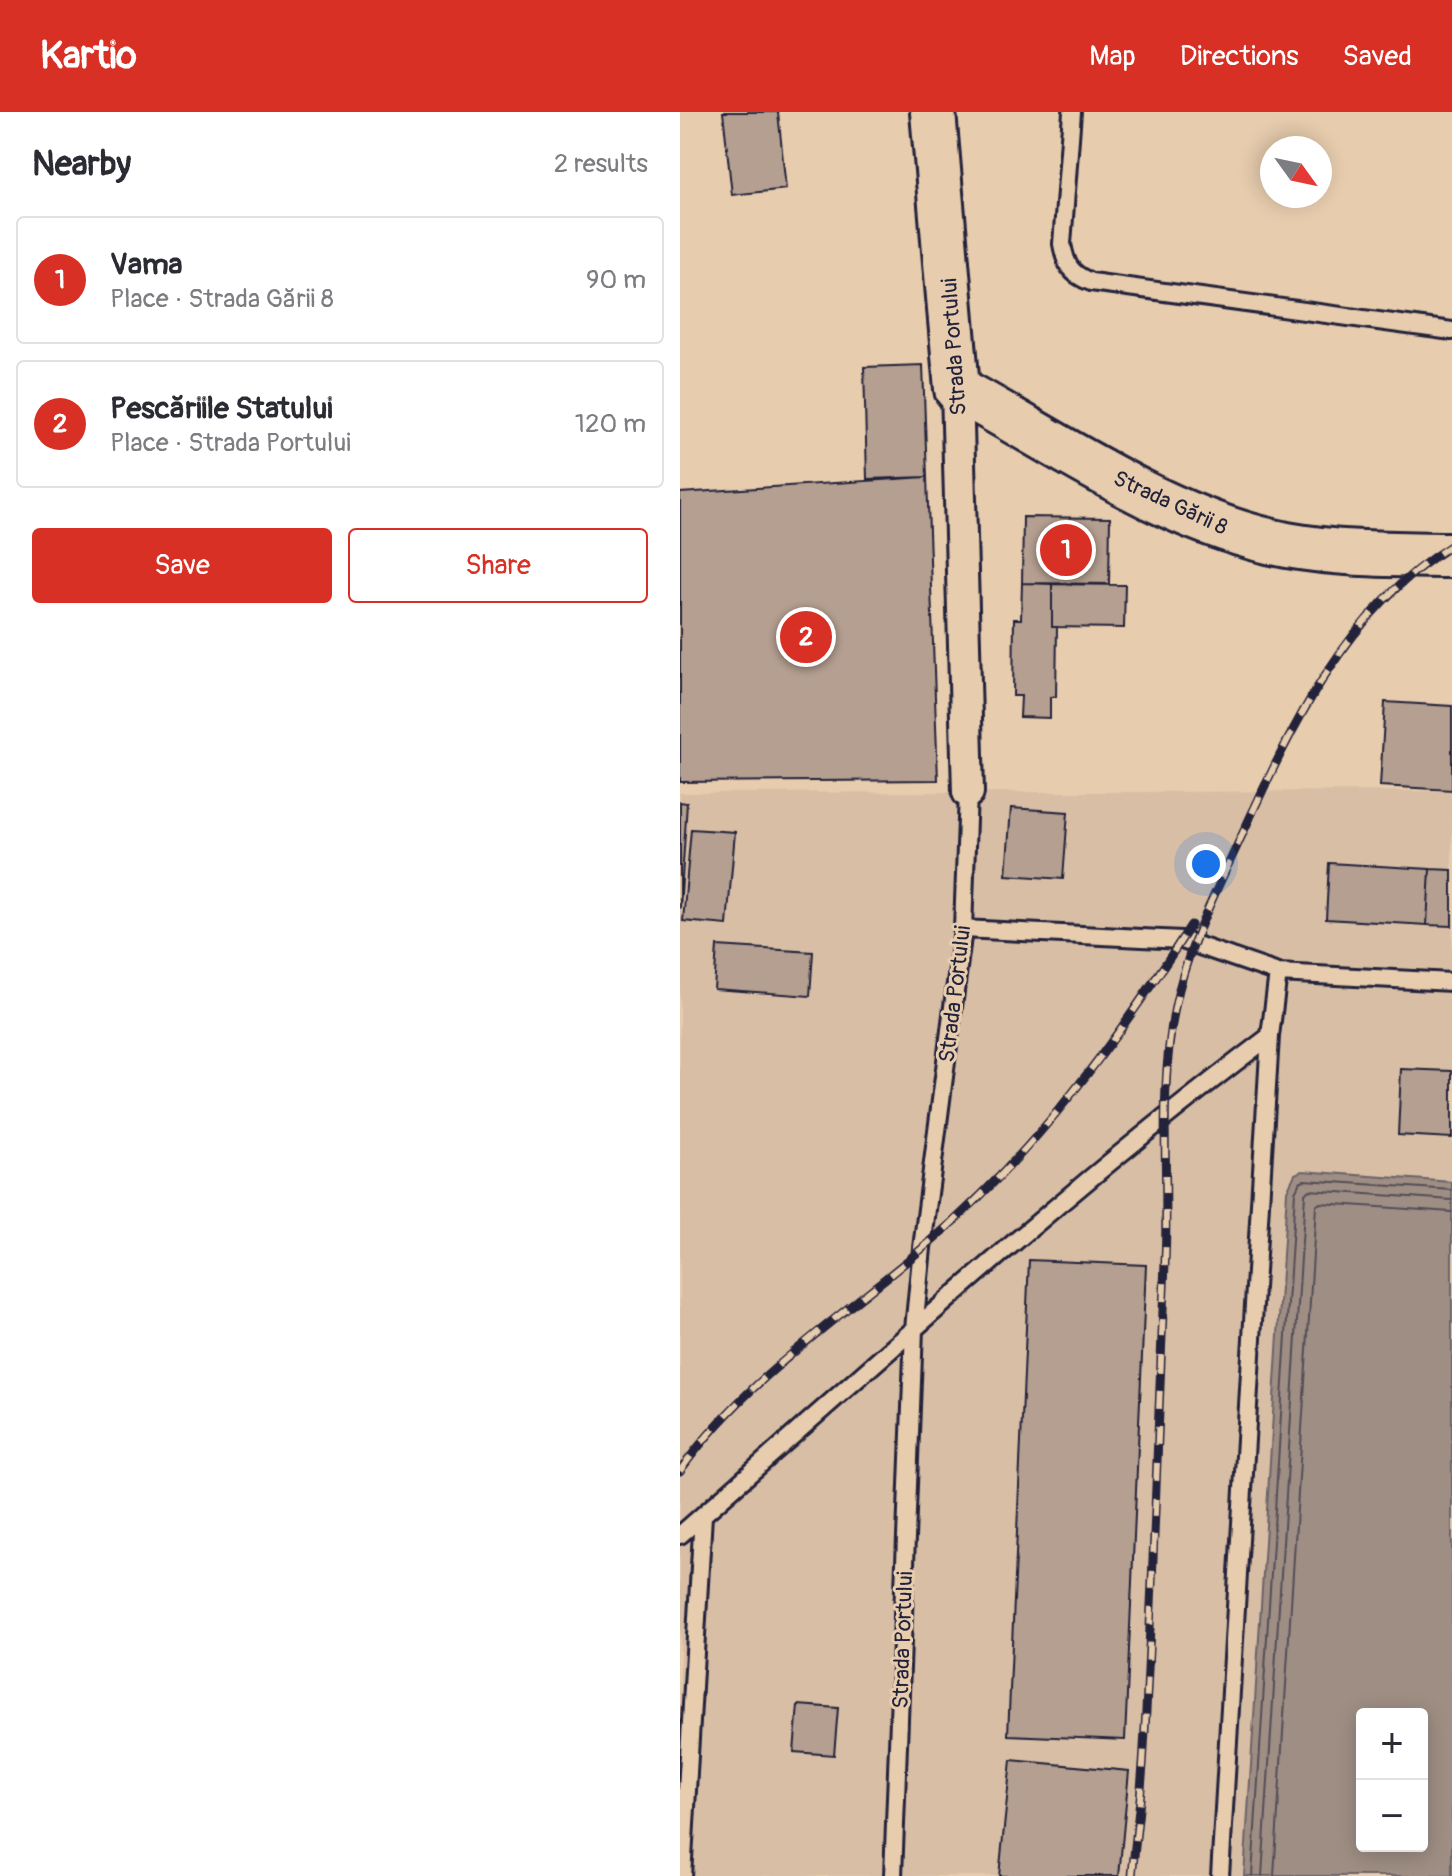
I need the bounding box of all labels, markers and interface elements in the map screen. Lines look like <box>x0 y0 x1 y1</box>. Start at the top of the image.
text: Kartio <box>40 32 137 80</box>
text: Map <box>1089 39 1136 74</box>
text: Directions <box>1180 39 1299 74</box>
text: Saved <box>1343 39 1412 74</box>
north arrow <box>1260 136 1332 208</box>
text: Nearby <box>32 143 131 186</box>
text: 2 results <box>554 148 648 180</box>
text: Vama <box>110 246 183 283</box>
text: 1 <box>55 264 65 296</box>
text: 90 m <box>586 264 646 296</box>
street label: Strada Portului <box>935 277 973 417</box>
text: Place · Strada Gării 8 <box>110 283 334 315</box>
text: Pescăriile Statului <box>110 390 333 427</box>
text: 2 <box>53 408 67 440</box>
text: 120 m <box>575 408 646 440</box>
text: Place · Strada Portului <box>110 427 351 459</box>
street label: Strada Gării 8 <box>1109 464 1232 542</box>
pin: 1 <box>1040 520 1092 580</box>
button: Save <box>32 528 332 603</box>
button: Share <box>348 528 648 603</box>
pin: 2 <box>780 607 832 667</box>
your location <box>1186 844 1226 884</box>
street label: Strada Portului <box>933 924 977 1064</box>
street label: Strada Portului <box>887 1571 919 1709</box>
map controls <box>1356 1708 1428 1852</box>
button: + <box>1356 1708 1428 1780</box>
button: − <box>1356 1780 1428 1852</box>

